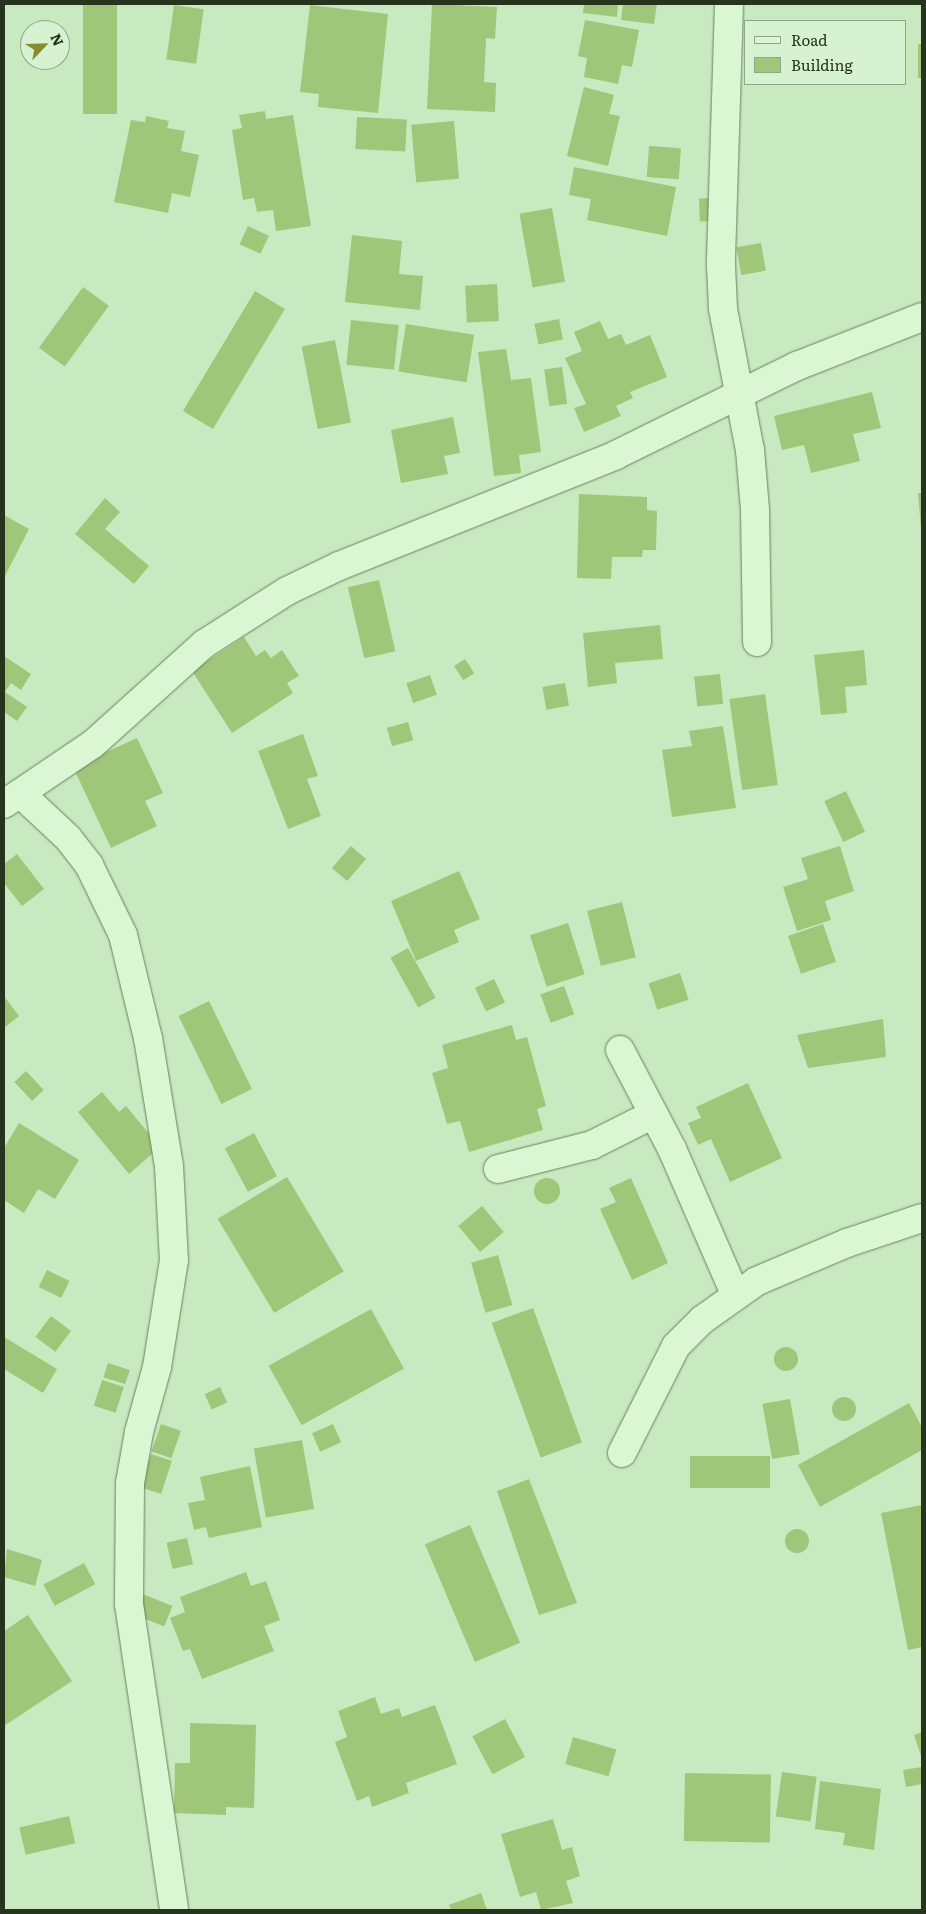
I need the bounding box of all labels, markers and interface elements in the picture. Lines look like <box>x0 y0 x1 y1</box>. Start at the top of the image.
north arrow <box>20 20 70 70</box>
legend <box>744 20 906 85</box>
text: Road <box>791 28 827 51</box>
text: N <box>46 30 69 49</box>
text: Building <box>791 53 853 76</box>

